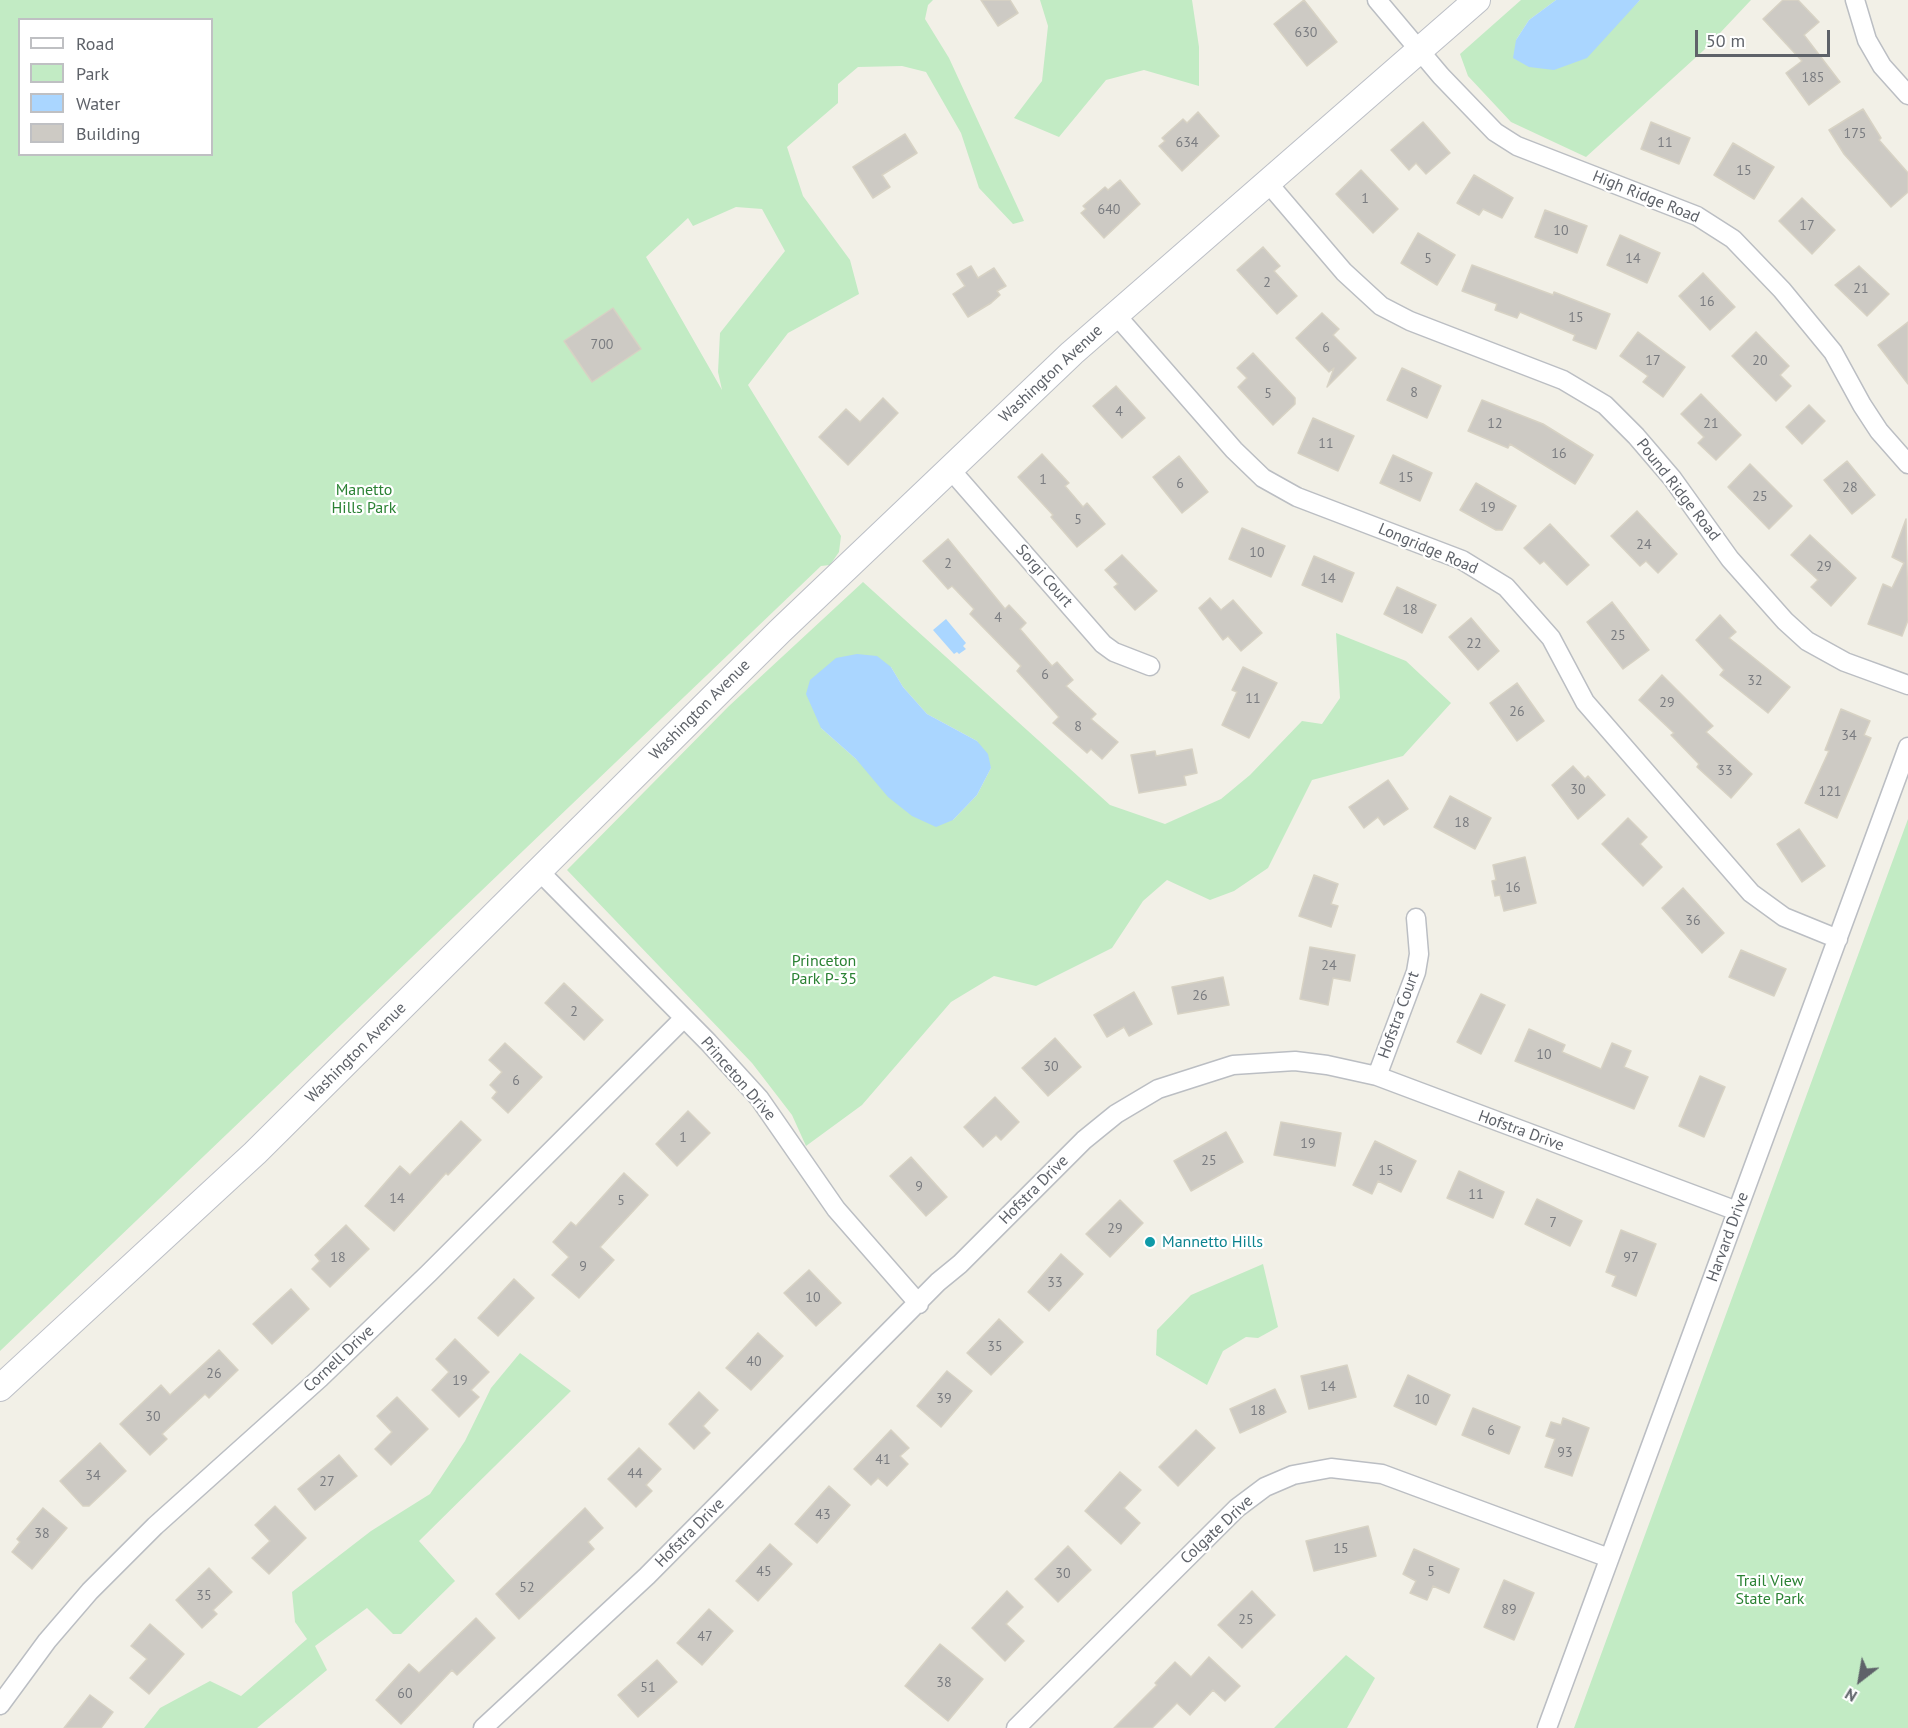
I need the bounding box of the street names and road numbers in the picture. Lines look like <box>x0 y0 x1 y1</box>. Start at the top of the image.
street label: High Ridge Road <box>1590 167 1702 227</box>
street label: Washington Avenue <box>995 321 1107 427</box>
street label: Pound Ridge Road <box>1632 435 1724 545</box>
street label: Longridge Road <box>1375 519 1481 579</box>
street label: Sorgi Court <box>1012 541 1076 611</box>
street label: Washington Avenue <box>646 656 754 764</box>
street label: Hofstra Court <box>1374 969 1424 1061</box>
street label: Washington Avenue <box>302 999 410 1107</box>
street label: Princeton Drive <box>696 1033 780 1125</box>
street label: Hofstra Drive <box>1475 1107 1567 1155</box>
street label: Hofstra Drive <box>995 1151 1073 1229</box>
street label: Harvard Drive <box>1703 1190 1753 1284</box>
street label: Cornell Drive <box>300 1322 378 1396</box>
street label: Colgate Drive <box>1177 1492 1257 1568</box>
street label: Hofstra Drive <box>651 1494 729 1572</box>

